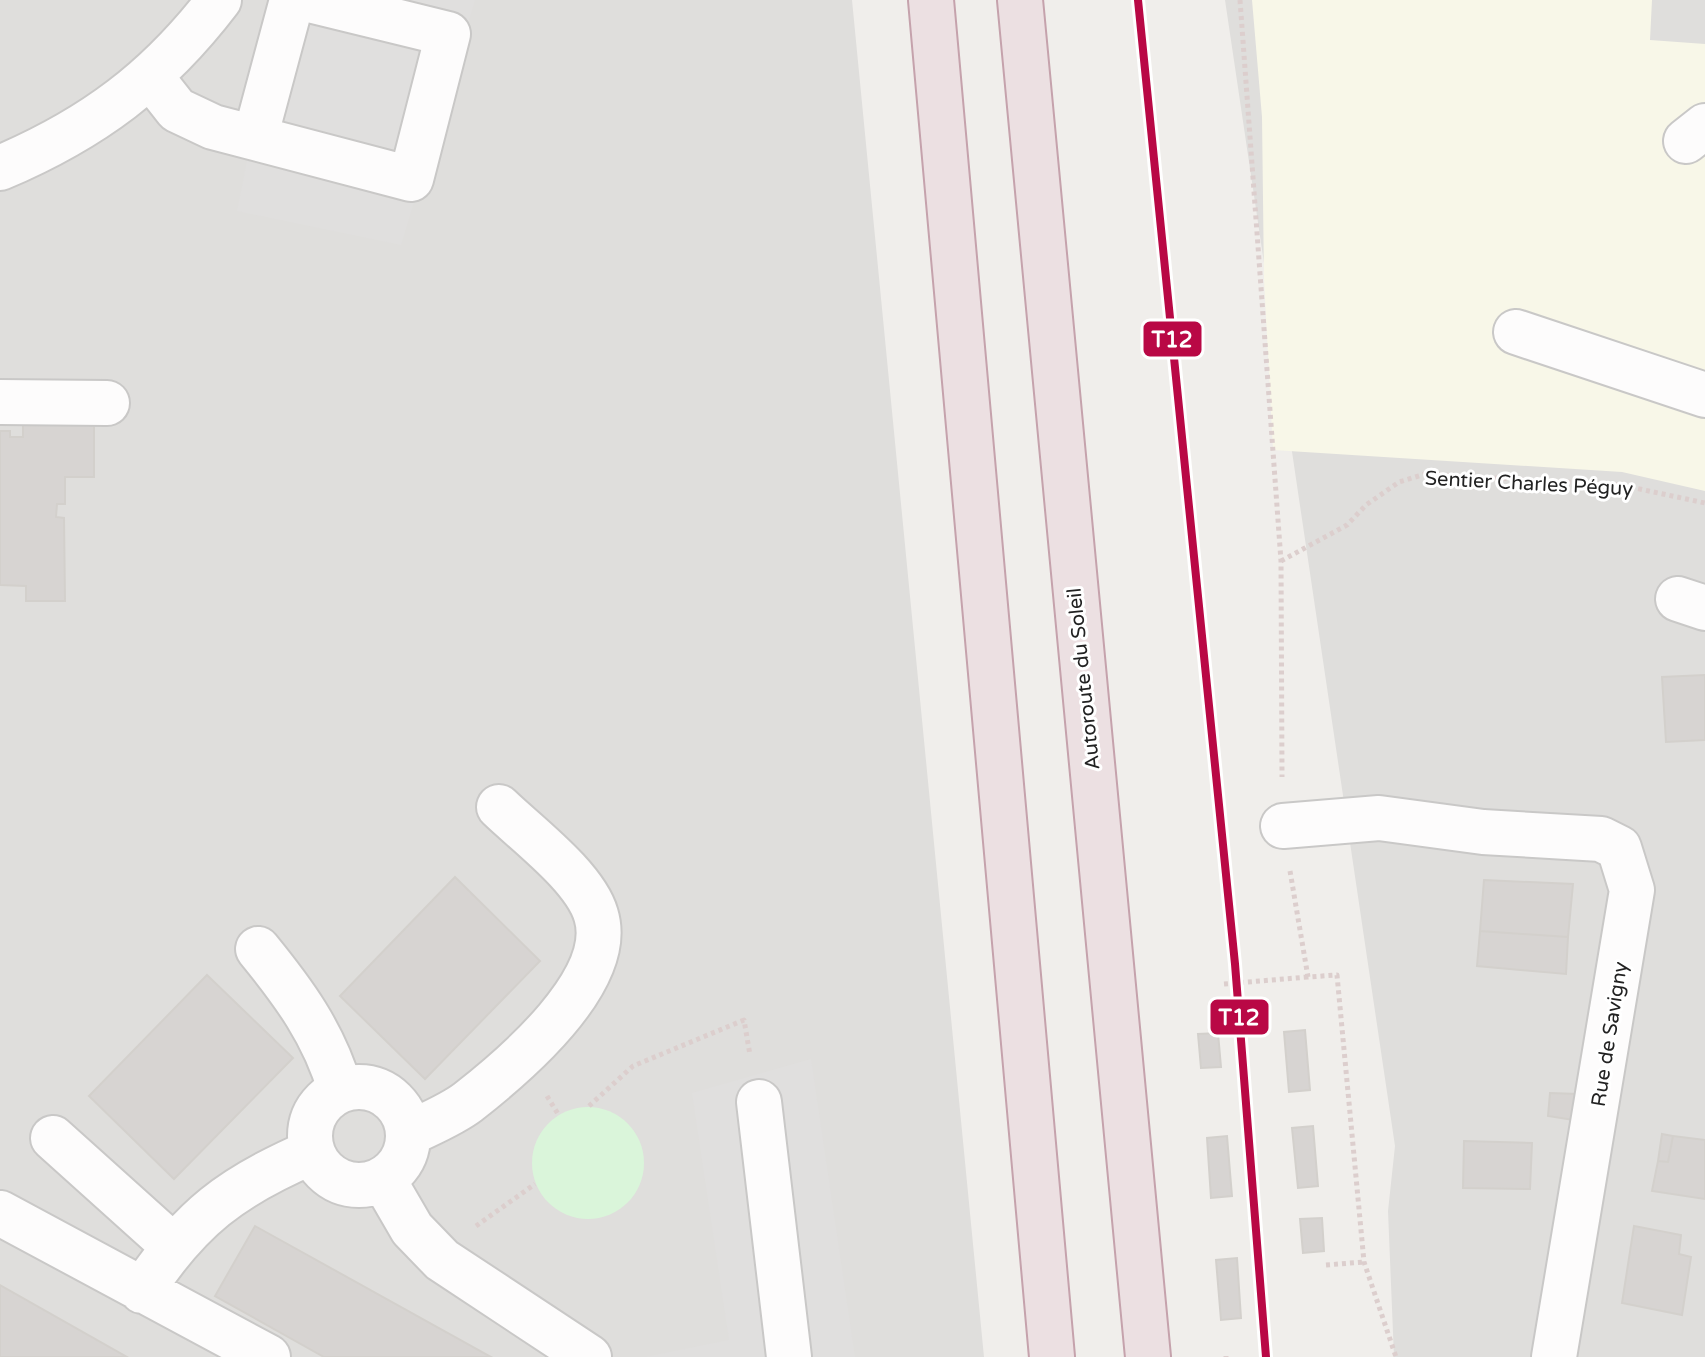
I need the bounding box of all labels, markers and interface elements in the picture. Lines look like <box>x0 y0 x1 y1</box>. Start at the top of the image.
line badge: T12 <box>1142 320 1203 358</box>
text: T12 <box>1150 327 1193 353</box>
street label: Sentier Charles Péguy <box>1424 467 1634 501</box>
street label: Autoroute du Soleil <box>1062 587 1105 771</box>
street label: Rue de Savigny <box>1587 960 1633 1108</box>
line badge: T12 <box>1209 998 1270 1036</box>
text: T12 <box>1217 1005 1260 1031</box>

